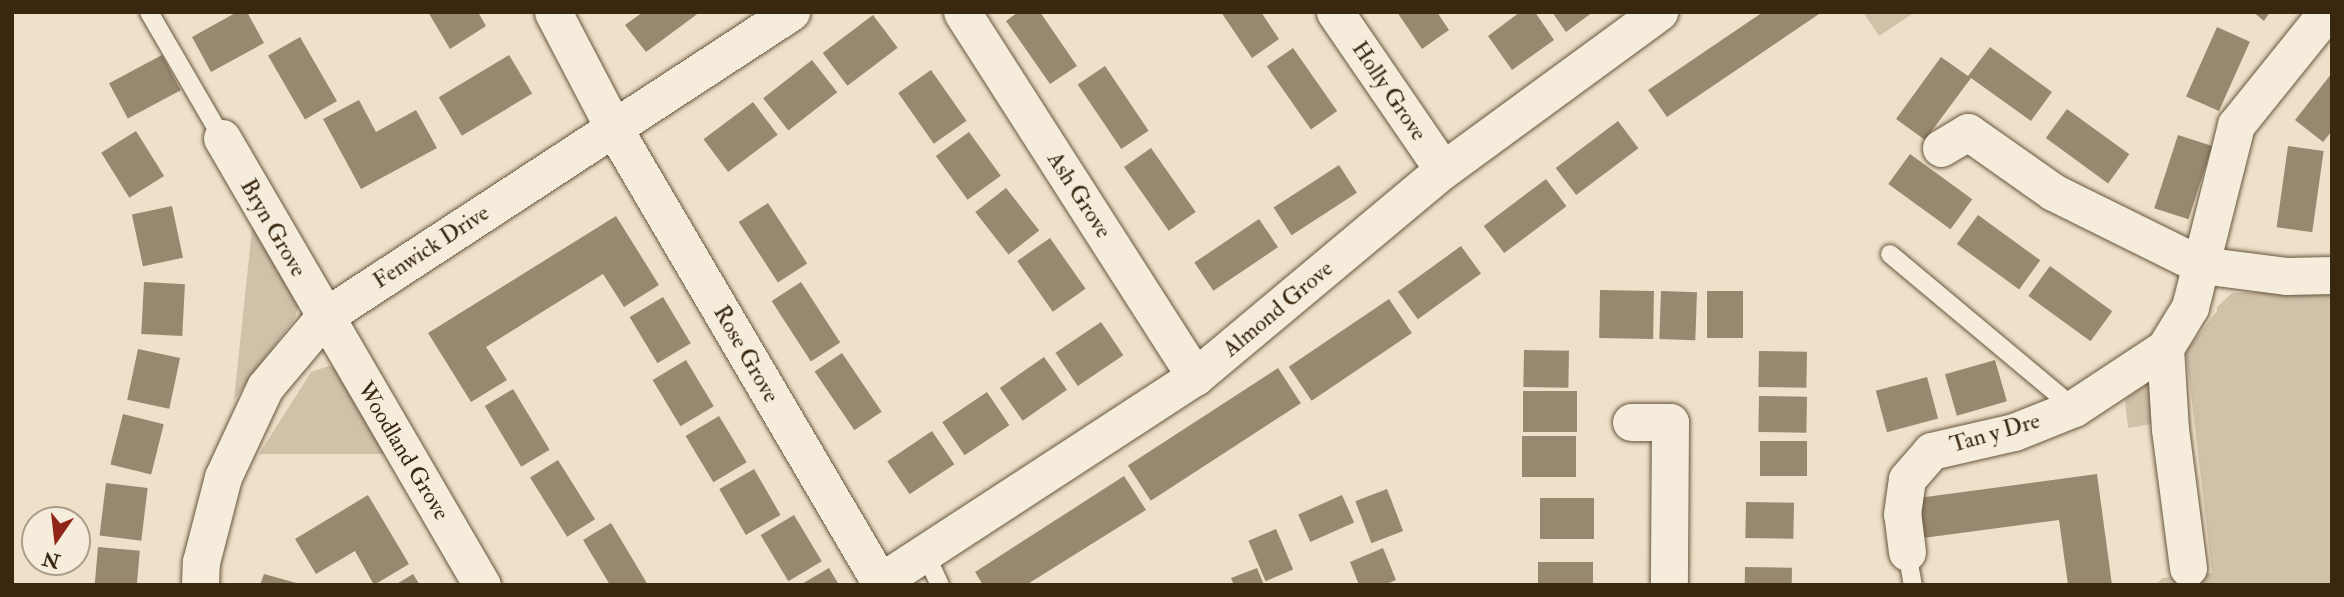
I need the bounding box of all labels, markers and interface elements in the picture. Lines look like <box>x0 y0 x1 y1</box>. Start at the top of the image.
street label: Holly Grove <box>1346 36 1432 146</box>
street label: Ash Grove <box>1041 147 1117 243</box>
street label: Bryn Grove <box>234 174 312 282</box>
street label: Fenwick Drive <box>368 199 494 295</box>
street label: Almond Grove <box>1217 255 1339 363</box>
street label: Rose Grove <box>707 300 785 408</box>
street label: Woodland Grove <box>351 377 455 525</box>
street label: Tan y Dre <box>1947 407 2043 459</box>
north arrow <box>21 506 91 576</box>
text: N <box>40 546 63 573</box>

